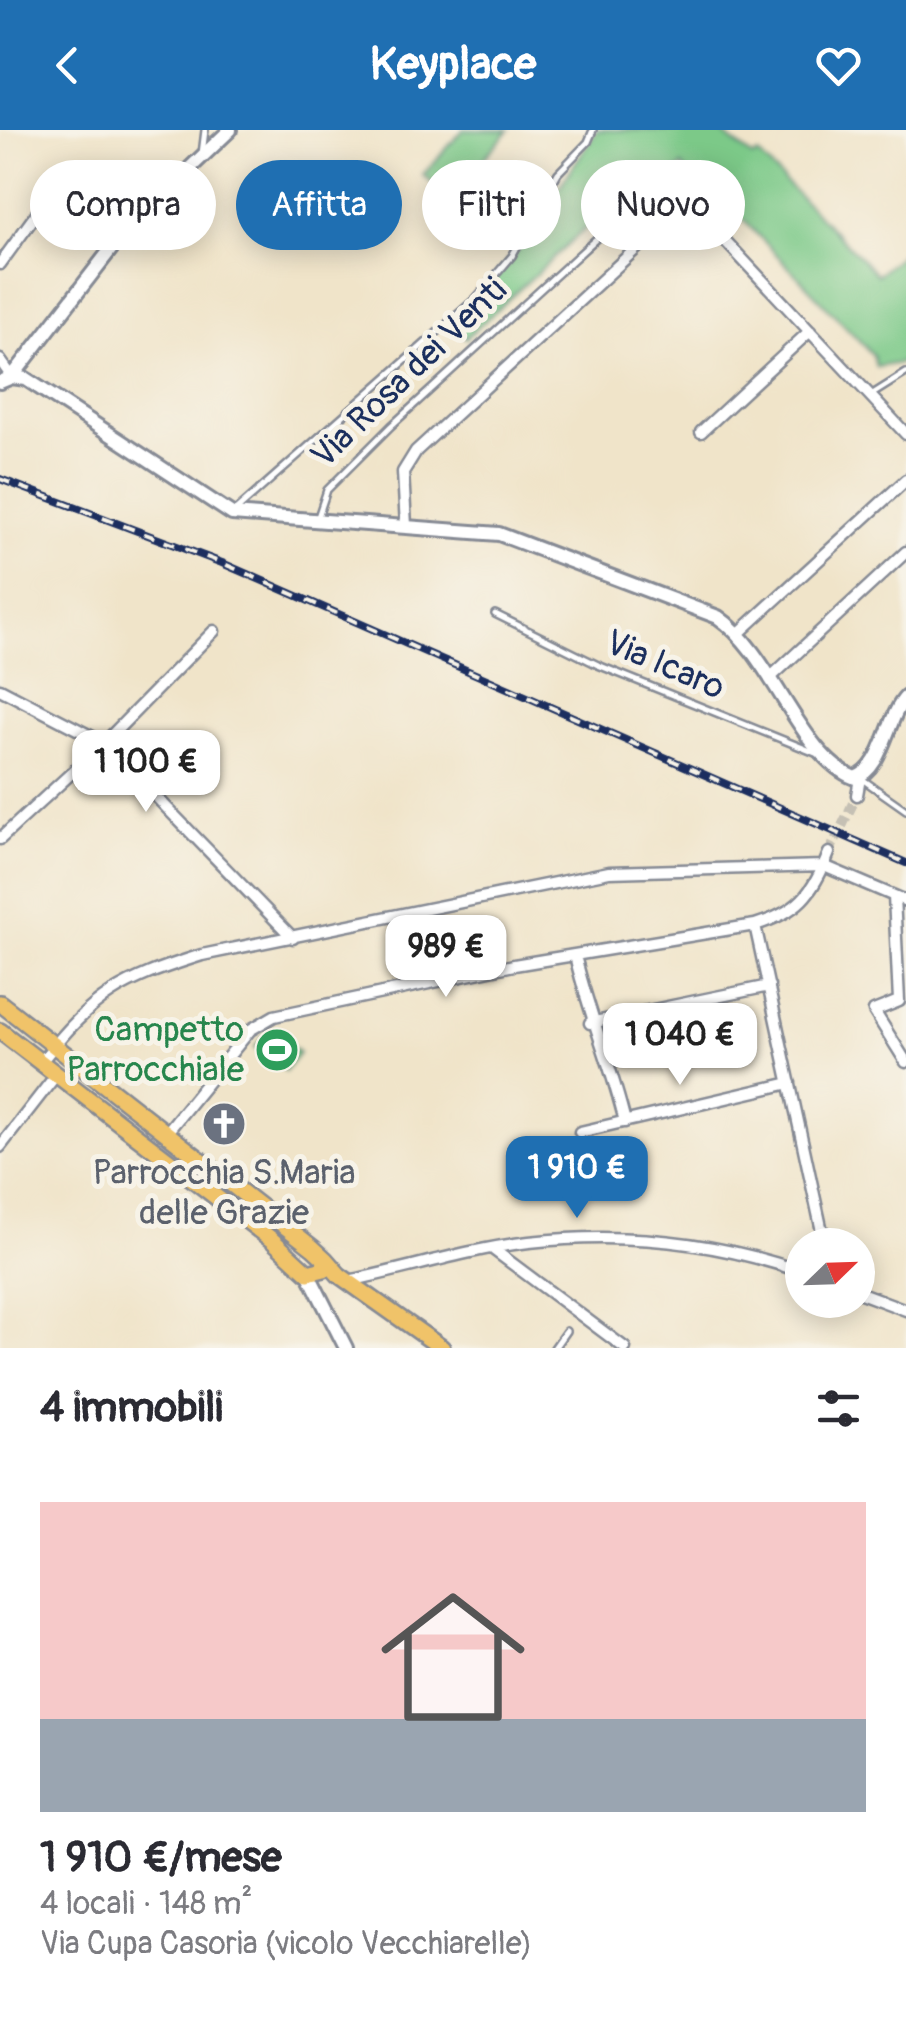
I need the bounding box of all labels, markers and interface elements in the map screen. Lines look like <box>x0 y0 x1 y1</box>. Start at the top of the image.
text: Keyplace <box>370 37 536 93</box>
icon: back <box>40 38 95 93</box>
icon: heart <box>811 38 866 93</box>
chip: Compra <box>30 160 216 250</box>
chip: Affitta <box>236 160 402 250</box>
chip: Filtri <box>422 160 561 250</box>
chip: Nuovo <box>581 160 745 250</box>
street label: Via Rosa dei Venti <box>302 268 516 478</box>
street label: Via Icaro <box>599 620 731 710</box>
pin: 1 100 € <box>54 730 238 815</box>
text: 1 100 € <box>94 742 198 782</box>
pin: 989 € <box>376 915 516 1000</box>
text: 989 € <box>407 927 485 967</box>
pin: 1 040 € <box>588 1003 772 1088</box>
place label: Campetto Parrocchiale <box>66 1008 244 1092</box>
text: 1 040 € <box>625 1015 735 1055</box>
sports icon: Campetto Parrocchiale <box>254 1027 300 1073</box>
church icon: Parrocchia S.Maria delle Grazie <box>201 1101 247 1147</box>
pin: 1 910 € <box>485 1136 669 1221</box>
text: 1 910 € <box>528 1148 626 1188</box>
place label: Parrocchia S.Maria delle Grazie <box>93 1151 355 1235</box>
north arrow <box>785 1228 875 1318</box>
map controls <box>785 1228 875 1318</box>
icon: filters <box>811 1381 866 1436</box>
text: 4 immobili <box>40 1382 223 1434</box>
icon: home <box>363 1567 543 1747</box>
text: 1 910 €/mese <box>40 1832 282 1884</box>
text: 4 locali · 148 m² <box>40 1884 252 1924</box>
text: Via Cupa Casoria (vicolo Vecchiarelle) <box>40 1924 532 1964</box>

